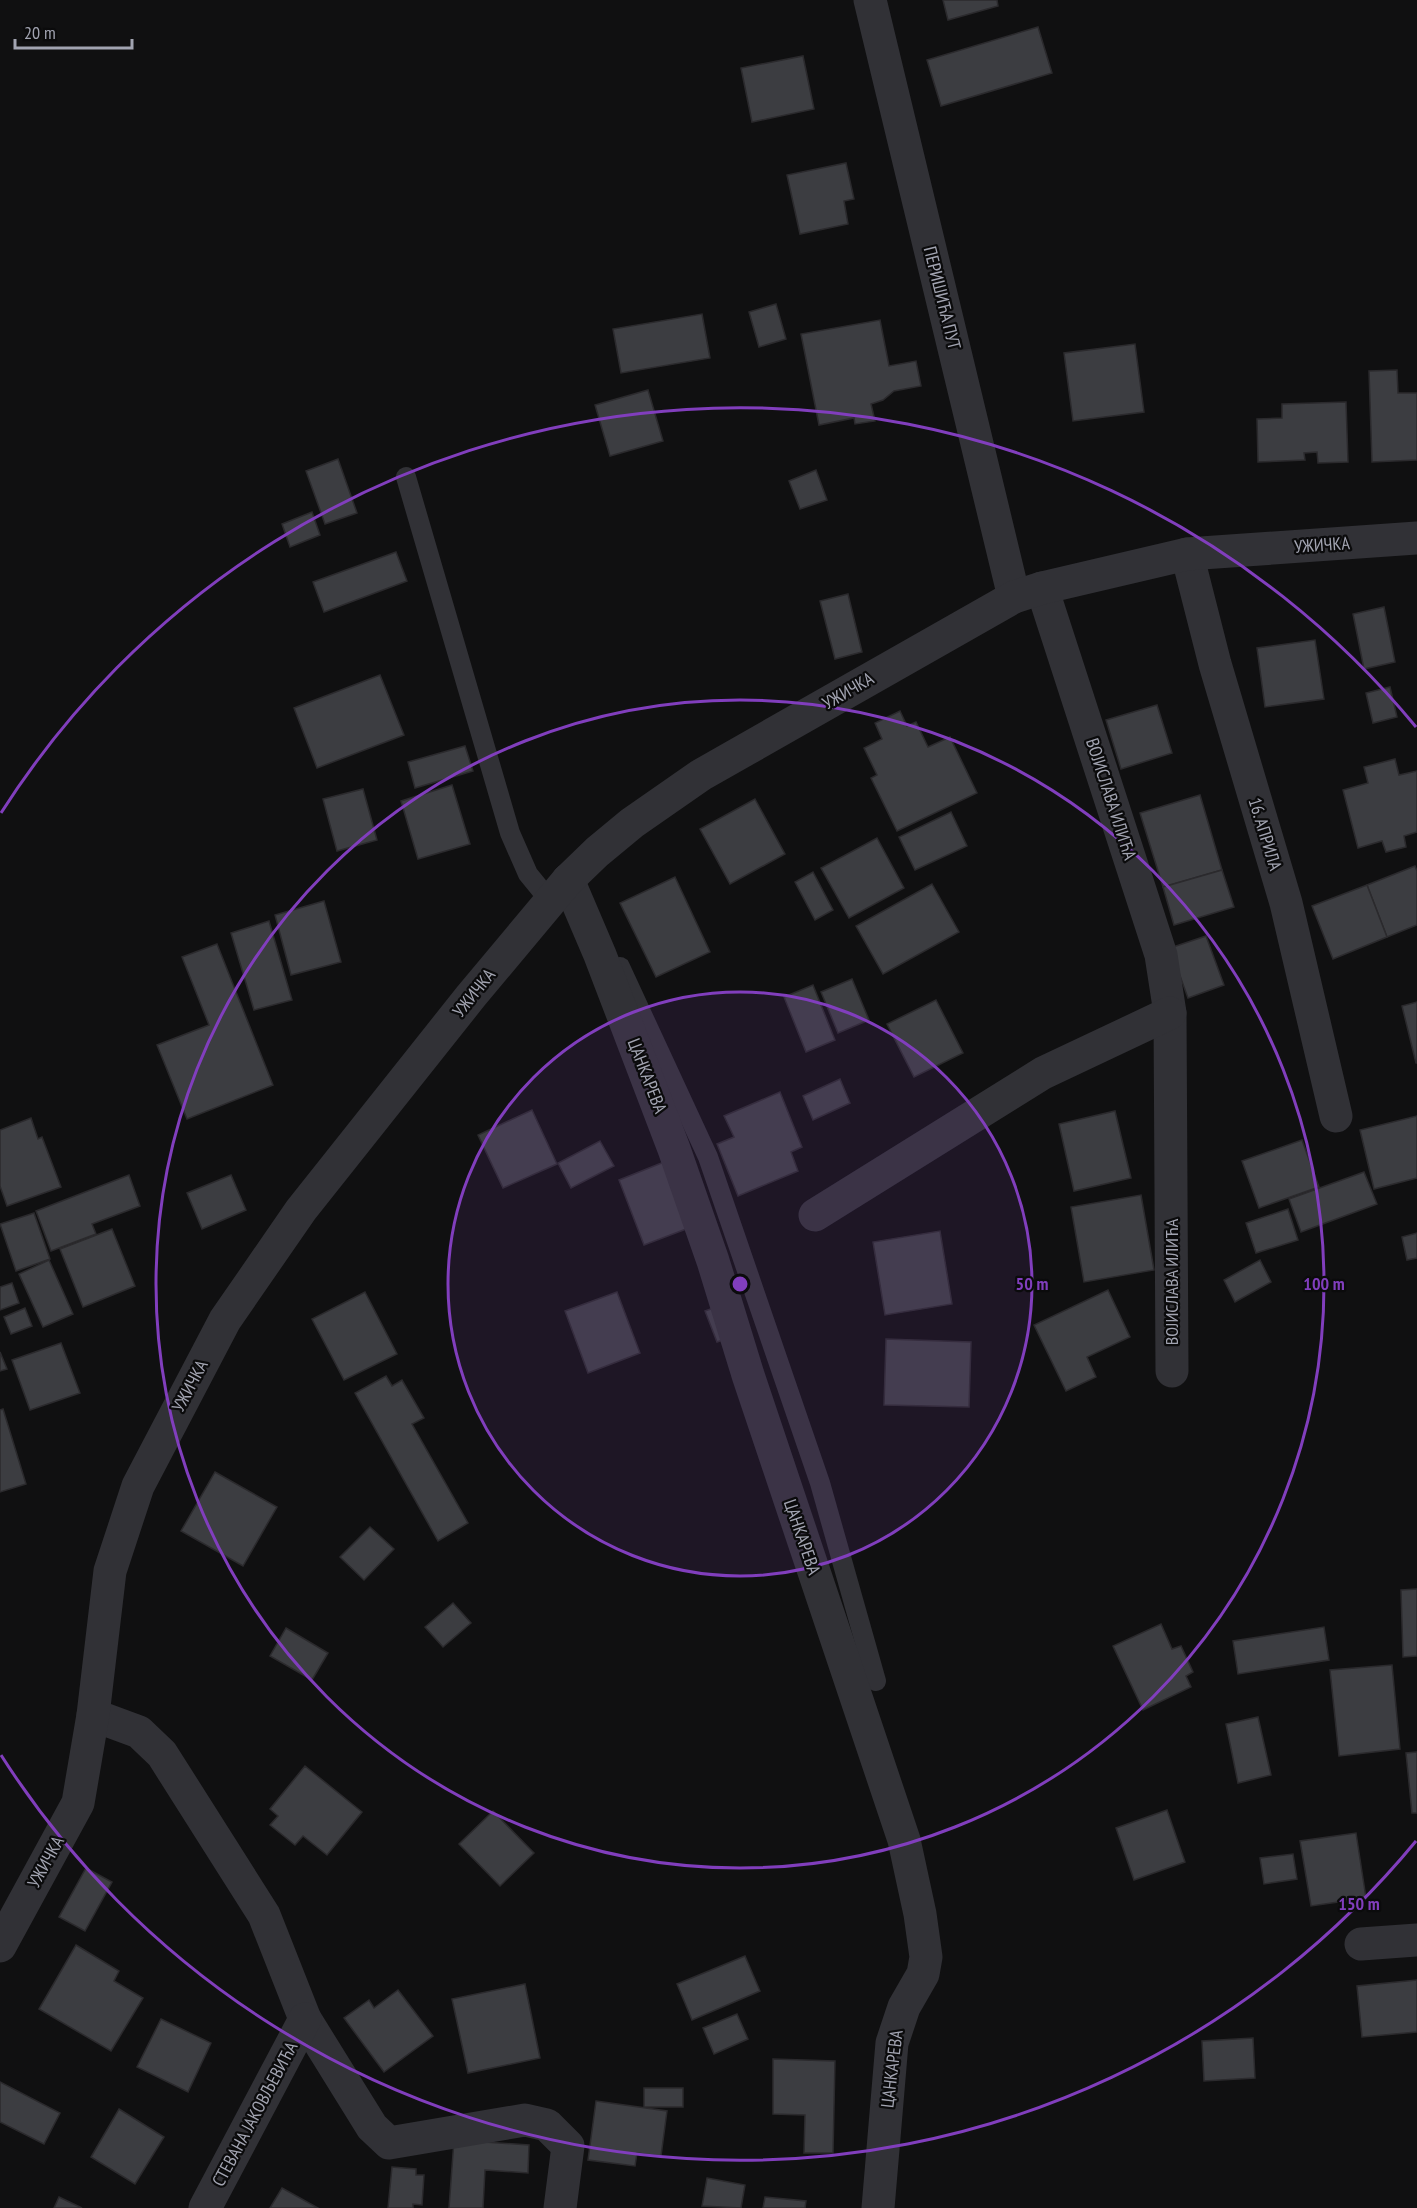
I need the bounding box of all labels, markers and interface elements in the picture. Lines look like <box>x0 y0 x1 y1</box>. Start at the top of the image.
scale bar <box>15 12 132 50</box>
text: 20 m <box>24 21 56 44</box>
street label: ПЕРИШИЋА ПУТ <box>919 244 966 352</box>
street label: УЖИЧКА <box>1293 531 1351 558</box>
street label: УЖИЧКА <box>818 666 878 714</box>
street label: ВОЈИСЛАВА ИЛИЋА <box>1081 735 1142 863</box>
street label: 16. АПРИЛА <box>1244 795 1288 874</box>
street label: УЖИЧКА <box>447 963 500 1022</box>
street label: ЦАНКАРЕВА <box>623 1035 672 1117</box>
street label: ВОЈИСЛАВА ИЛИЋА <box>1160 1218 1183 1345</box>
text: 50 m <box>1016 1272 1048 1295</box>
text: 100 m <box>1303 1272 1345 1295</box>
centre of rings <box>730 1274 750 1294</box>
street label: УЖИЧКА <box>166 1355 213 1416</box>
street label: ЦАНКАРЕВА <box>779 1496 826 1578</box>
street label: УЖИЧКА <box>22 1831 69 1892</box>
text: 150 m <box>1338 1892 1380 1915</box>
street label: ЦАНКАРЕВА <box>875 2028 908 2109</box>
street label: СТЕВАНА ЈАКОВЉЕВИЋА <box>207 2037 303 2190</box>

